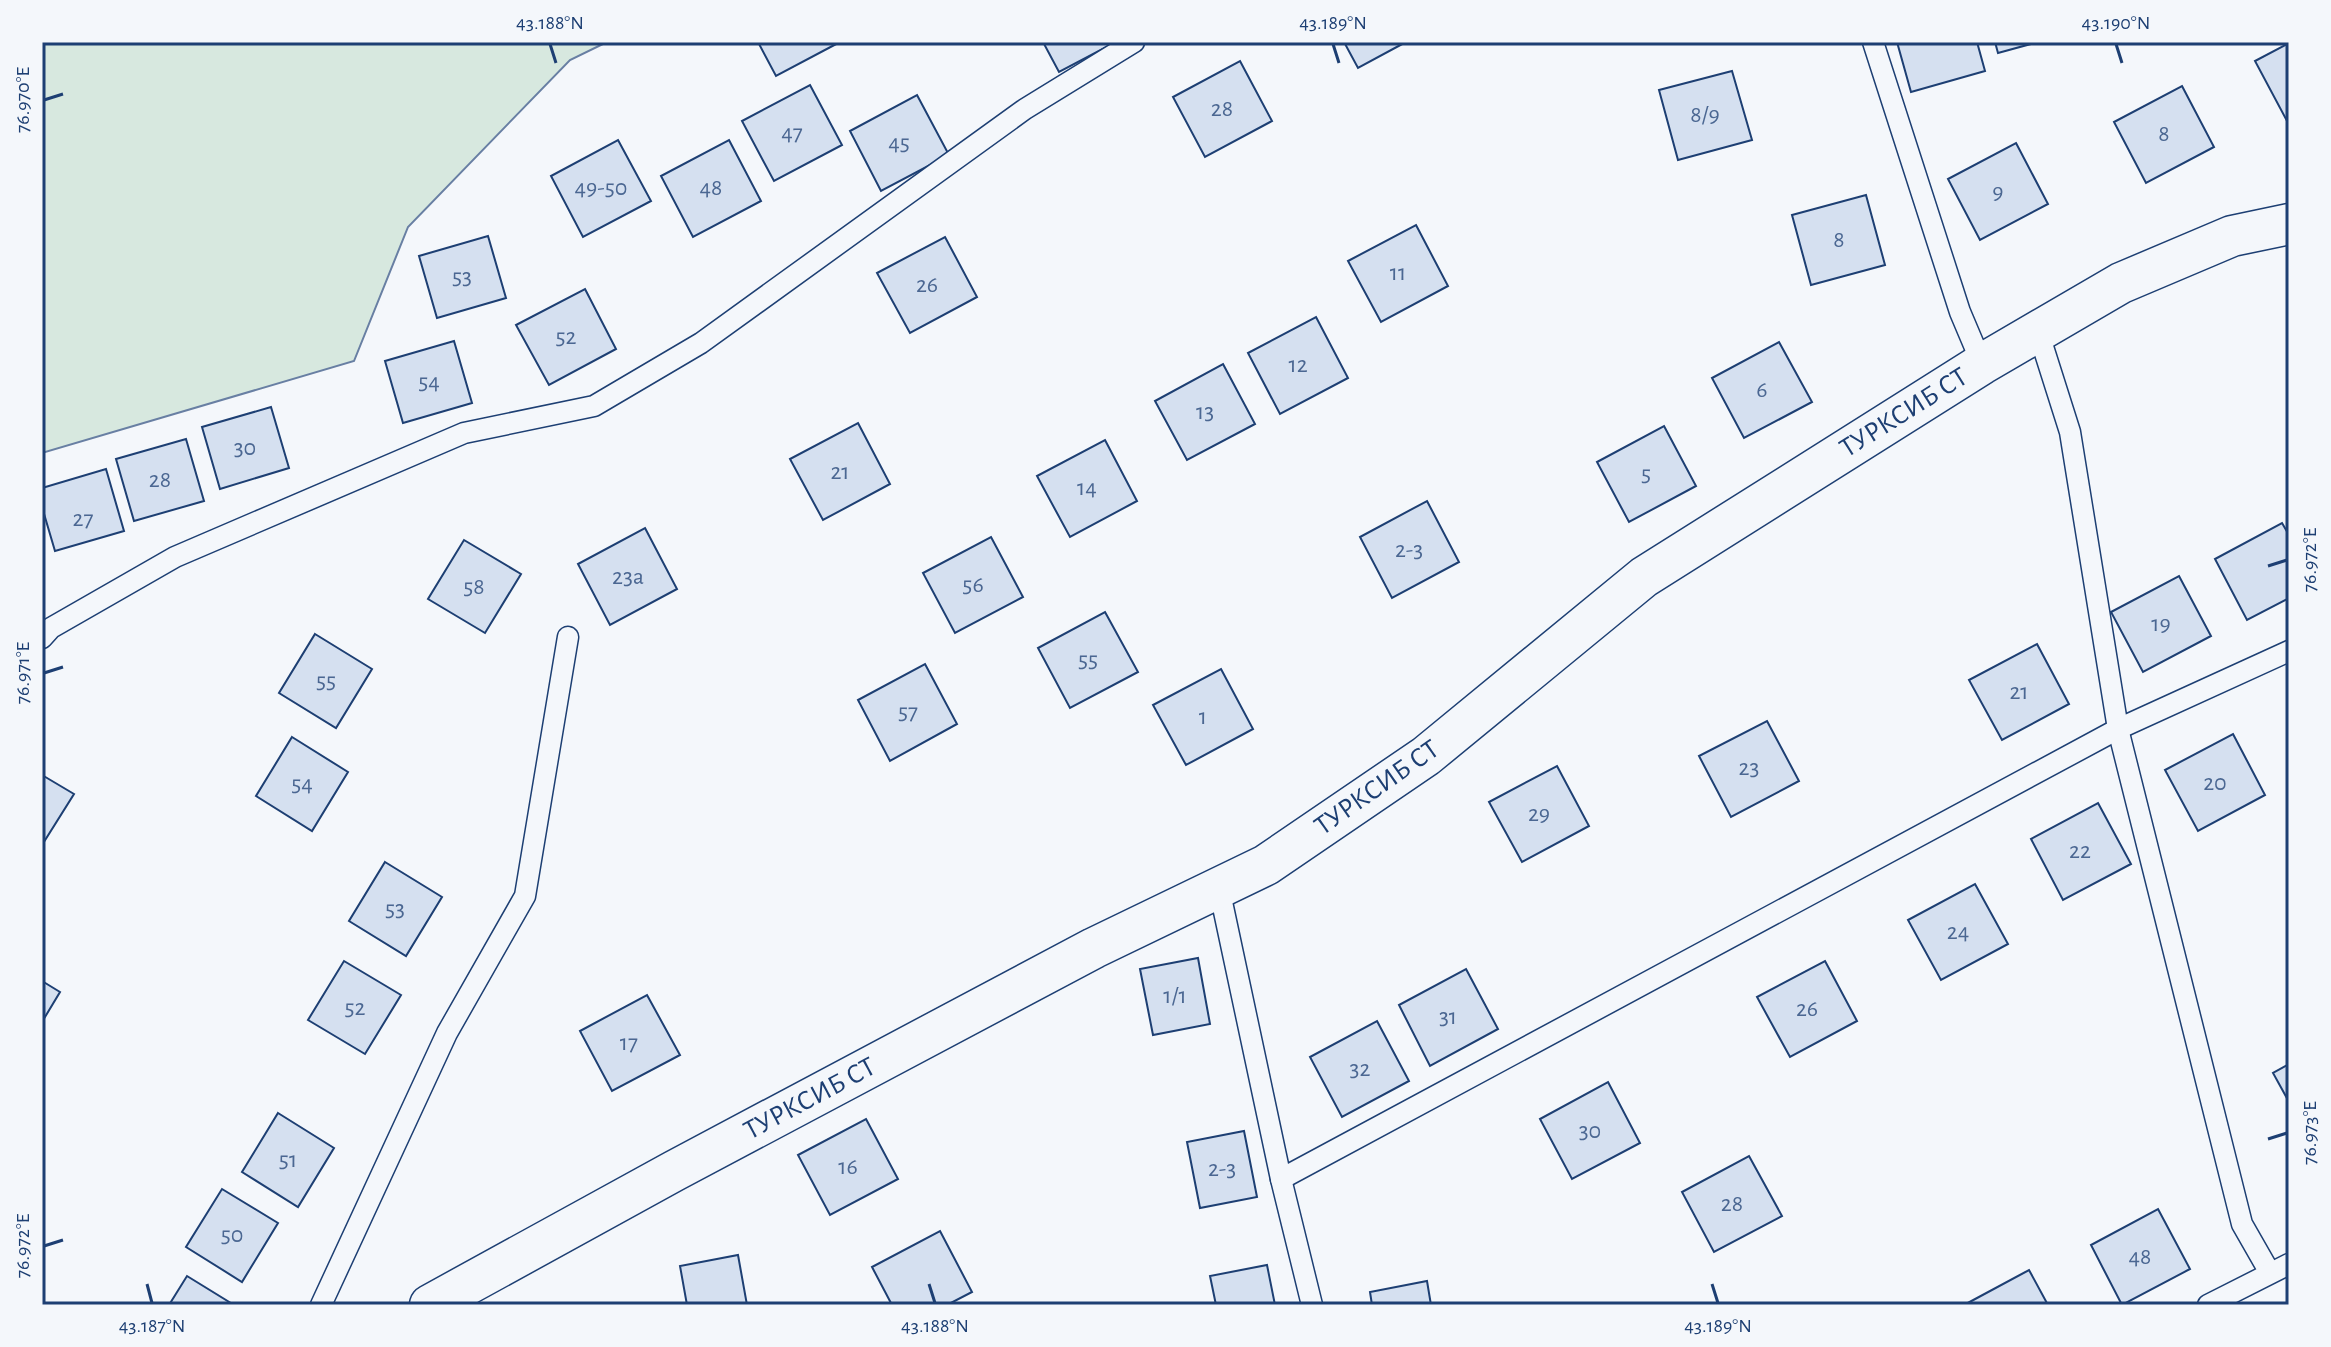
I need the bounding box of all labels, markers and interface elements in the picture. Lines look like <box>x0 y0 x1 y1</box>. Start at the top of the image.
text: 43.188°N <box>516 13 584 33</box>
text: 43.189°N <box>1299 13 1367 33</box>
text: 43.190°N <box>2082 13 2150 33</box>
text: 76.970°E <box>13 67 33 133</box>
house number: 28 <box>1211 97 1233 121</box>
house number: 8/9 <box>1690 103 1720 127</box>
house number: 47 <box>781 121 803 145</box>
house number: 8 <box>2158 122 2170 146</box>
house number: 45 <box>888 131 910 155</box>
house number: 49-50 <box>575 176 627 200</box>
house number: 48 <box>700 176 722 200</box>
house number: 9 <box>1992 180 2004 204</box>
house number: 8 <box>1833 228 1845 252</box>
house number: 11 <box>1390 261 1406 285</box>
house number: 53 <box>452 265 472 289</box>
house number: 26 <box>916 273 938 297</box>
house number: 52 <box>556 325 577 349</box>
house number: 12 <box>1288 353 1308 377</box>
street label: ТУРКСИБ СТ <box>1835 363 1973 463</box>
house number: 54 <box>418 370 440 394</box>
house number: 6 <box>1756 378 1768 402</box>
house number: 13 <box>1196 400 1214 424</box>
house number: 30 <box>234 436 256 460</box>
house number: 21 <box>830 460 850 484</box>
house number: 5 <box>1641 462 1651 486</box>
house number: 28 <box>149 468 171 492</box>
house number: 14 <box>1077 476 1097 500</box>
house number: 27 <box>73 507 93 531</box>
text: 76.972°E <box>2300 527 2320 592</box>
house number: 2-3 <box>1395 538 1423 562</box>
house number: 23а <box>612 565 644 589</box>
house number: 56 <box>962 573 984 597</box>
house number: 58 <box>463 575 485 599</box>
house number: 19 <box>2151 612 2171 636</box>
text: 76.971°E <box>13 641 33 704</box>
house number: 55 <box>1078 648 1098 672</box>
house number: 55 <box>316 669 336 693</box>
house number: 21 <box>2009 680 2029 704</box>
house number: 57 <box>898 700 918 724</box>
house number: 1 <box>1199 705 1207 729</box>
street label: ТУРКСИБ СТ <box>1310 735 1444 841</box>
house number: 23 <box>1739 756 1759 780</box>
house number: 20 <box>2203 771 2227 795</box>
house number: 54 <box>291 772 313 796</box>
house number: 29 <box>1528 802 1550 826</box>
house number: 22 <box>2069 839 2091 863</box>
house number: 53 <box>385 897 405 921</box>
house number: 24 <box>1947 920 1969 944</box>
house number: 1/1 <box>1163 984 1187 1008</box>
house number: 52 <box>345 996 366 1020</box>
house number: 26 <box>1796 997 1818 1021</box>
house number: 31 <box>1439 1005 1457 1029</box>
house number: 17 <box>620 1031 638 1055</box>
street label: ТУРКСИБ СТ <box>740 1053 880 1145</box>
house number: 32 <box>1350 1057 1370 1081</box>
text: 76.973°E <box>2300 1101 2320 1165</box>
house number: 30 <box>1579 1119 1601 1143</box>
house number: 51 <box>279 1148 297 1172</box>
house number: 16 <box>838 1155 858 1179</box>
house number: 2-3 <box>1208 1157 1236 1181</box>
house number: 28 <box>1721 1192 1743 1216</box>
text: 76.972°E <box>13 1213 33 1278</box>
house number: 50 <box>221 1223 243 1247</box>
house number: 48 <box>2129 1245 2151 1269</box>
text: 43.187°N <box>119 1316 185 1336</box>
text: 43.188°N <box>901 1316 969 1336</box>
text: 43.189°N <box>1684 1316 1752 1336</box>

